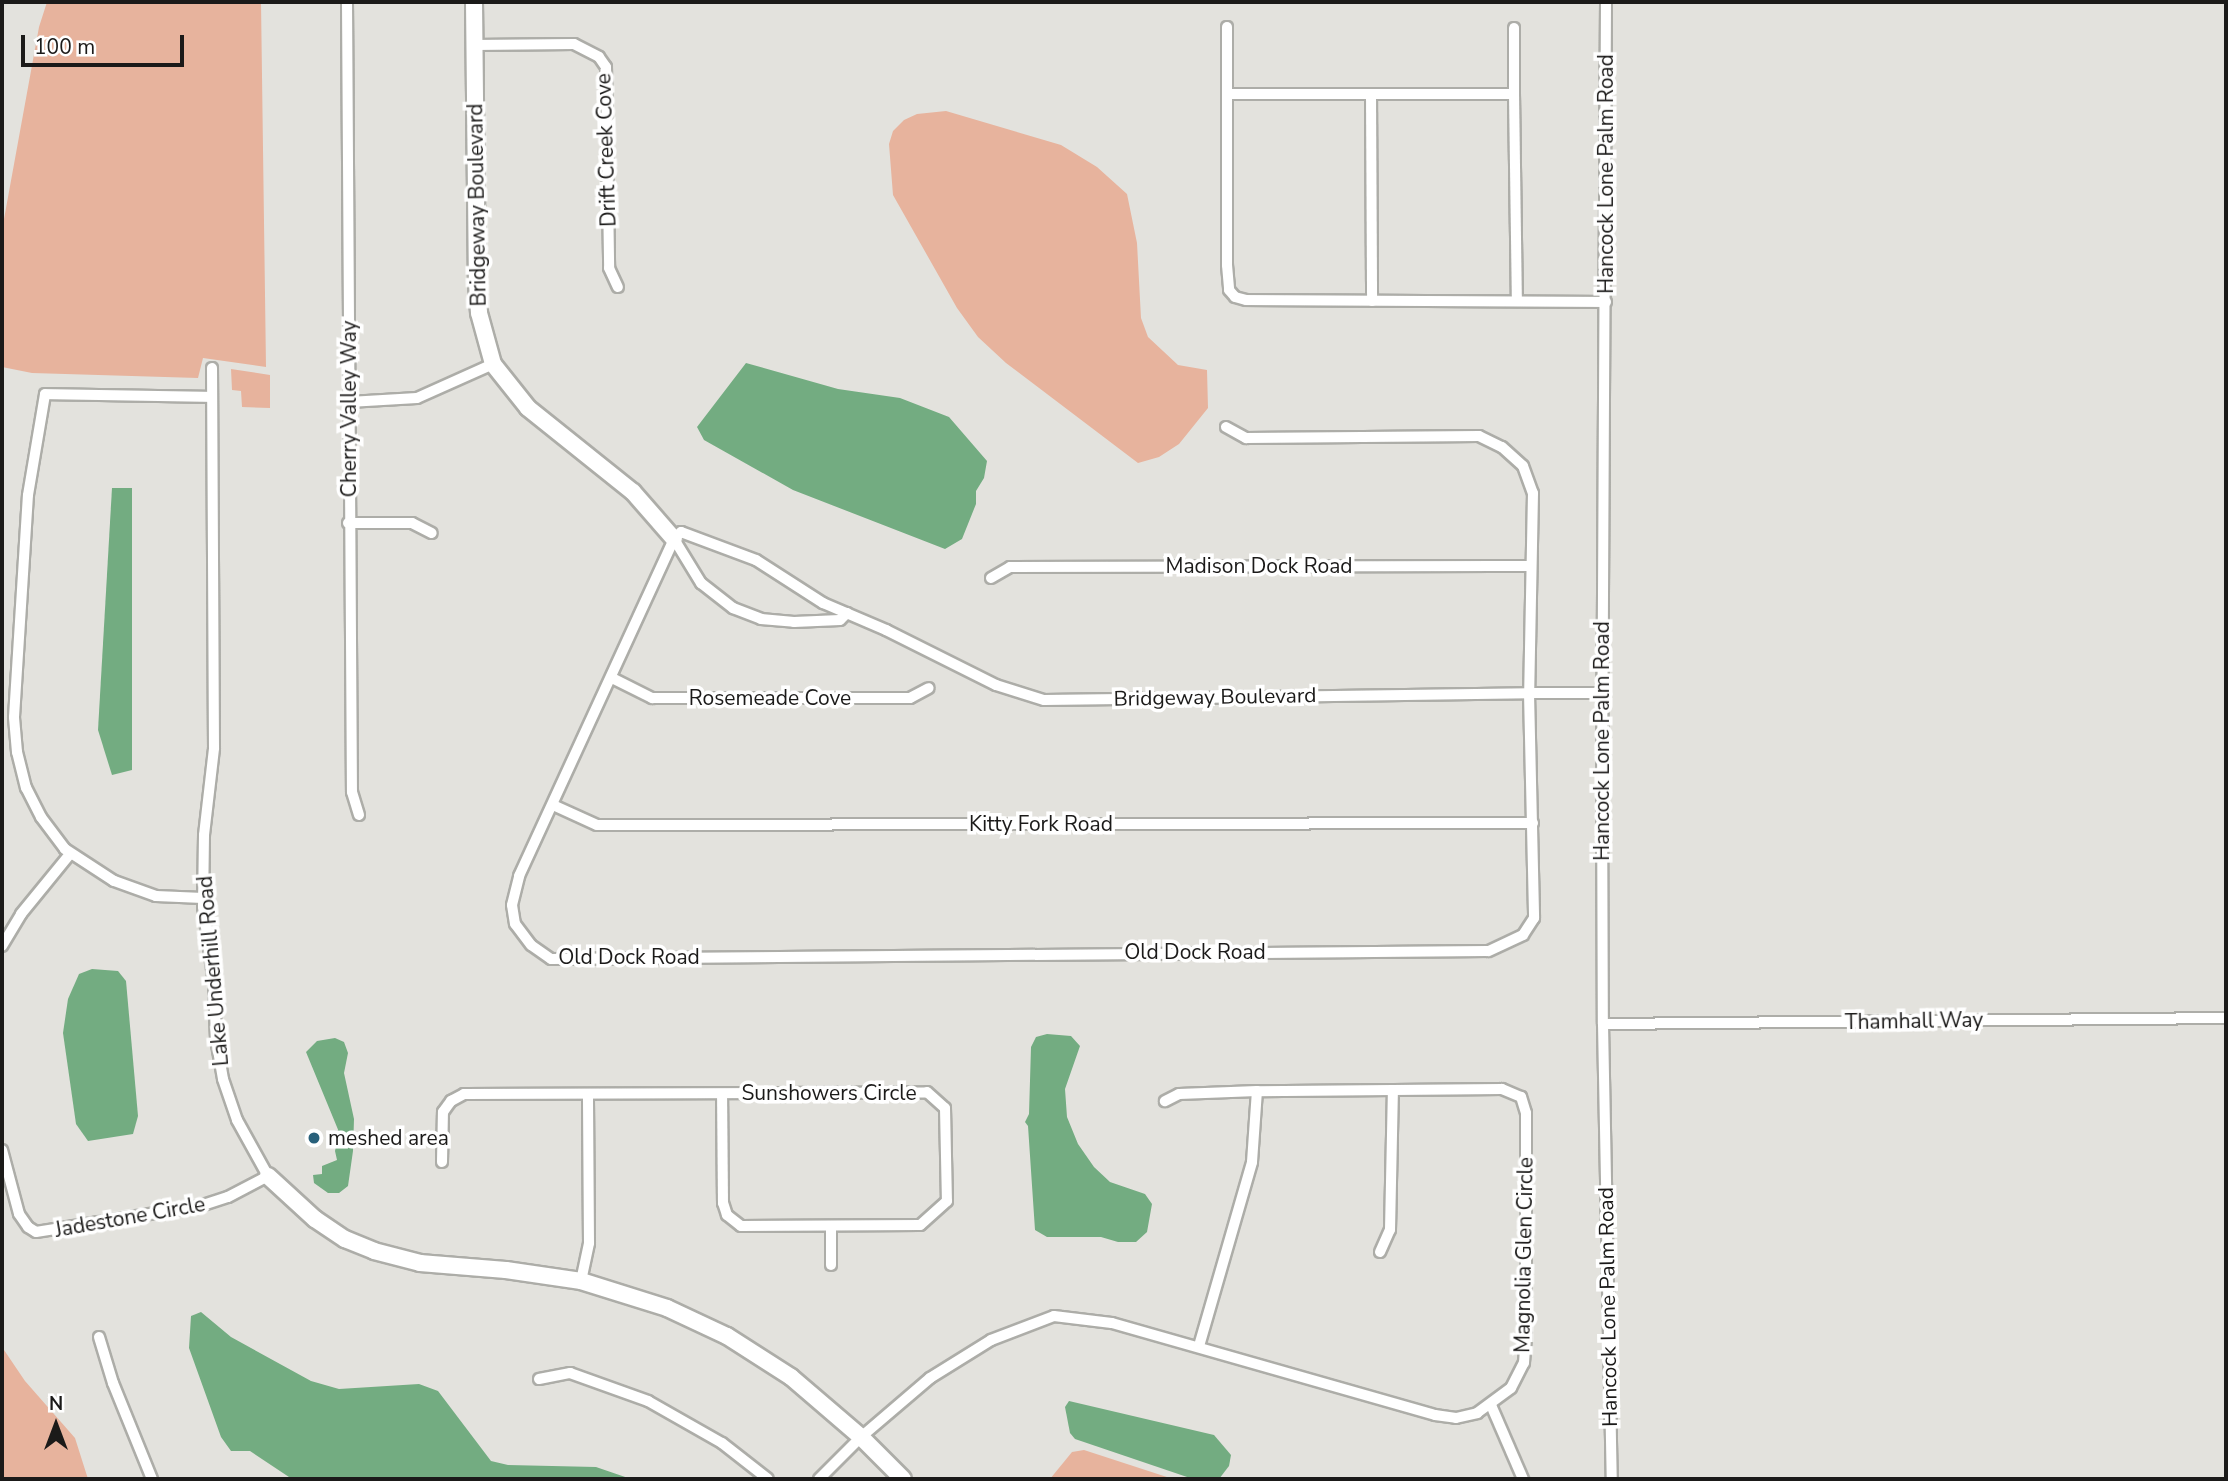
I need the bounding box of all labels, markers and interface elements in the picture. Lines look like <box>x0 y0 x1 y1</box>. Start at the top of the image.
scale bar <box>24 21 187 65</box>
text: 100 m <box>34 33 95 61</box>
street label: Hancock Lone Palm Road <box>1593 54 1619 294</box>
street label: Drift Creek Cove <box>591 73 621 227</box>
street label: Bridgeway Boulevard <box>463 103 491 307</box>
street label: Cherry Valley Way <box>336 321 362 497</box>
street label: Madison Dock Road <box>1165 553 1353 579</box>
street label: Hancock Lone Palm Road <box>1589 621 1615 861</box>
street label: Bridgeway Boulevard <box>1113 683 1317 711</box>
street label: Rosemeade Cove <box>689 685 851 711</box>
street label: Kitty Fork Road <box>969 811 1113 837</box>
street label: Lake Underhill Road <box>192 875 234 1067</box>
street label: Old Dock Road <box>1124 939 1266 965</box>
street label: Old Dock Road <box>558 944 700 970</box>
street label: Thamhall Way <box>1845 1007 1983 1035</box>
street label: Sunshowers Circle <box>741 1080 917 1106</box>
place label: meshed area <box>328 1125 449 1151</box>
marker: meshed area <box>306 1130 322 1146</box>
street label: Magnolia Glen Circle <box>1510 1157 1538 1353</box>
street label: Hancock Lone Palm Road <box>1593 1187 1623 1427</box>
street label: Jadestone Circle <box>53 1191 207 1243</box>
north arrow <box>21 1390 91 1460</box>
text: N <box>49 1391 63 1417</box>

